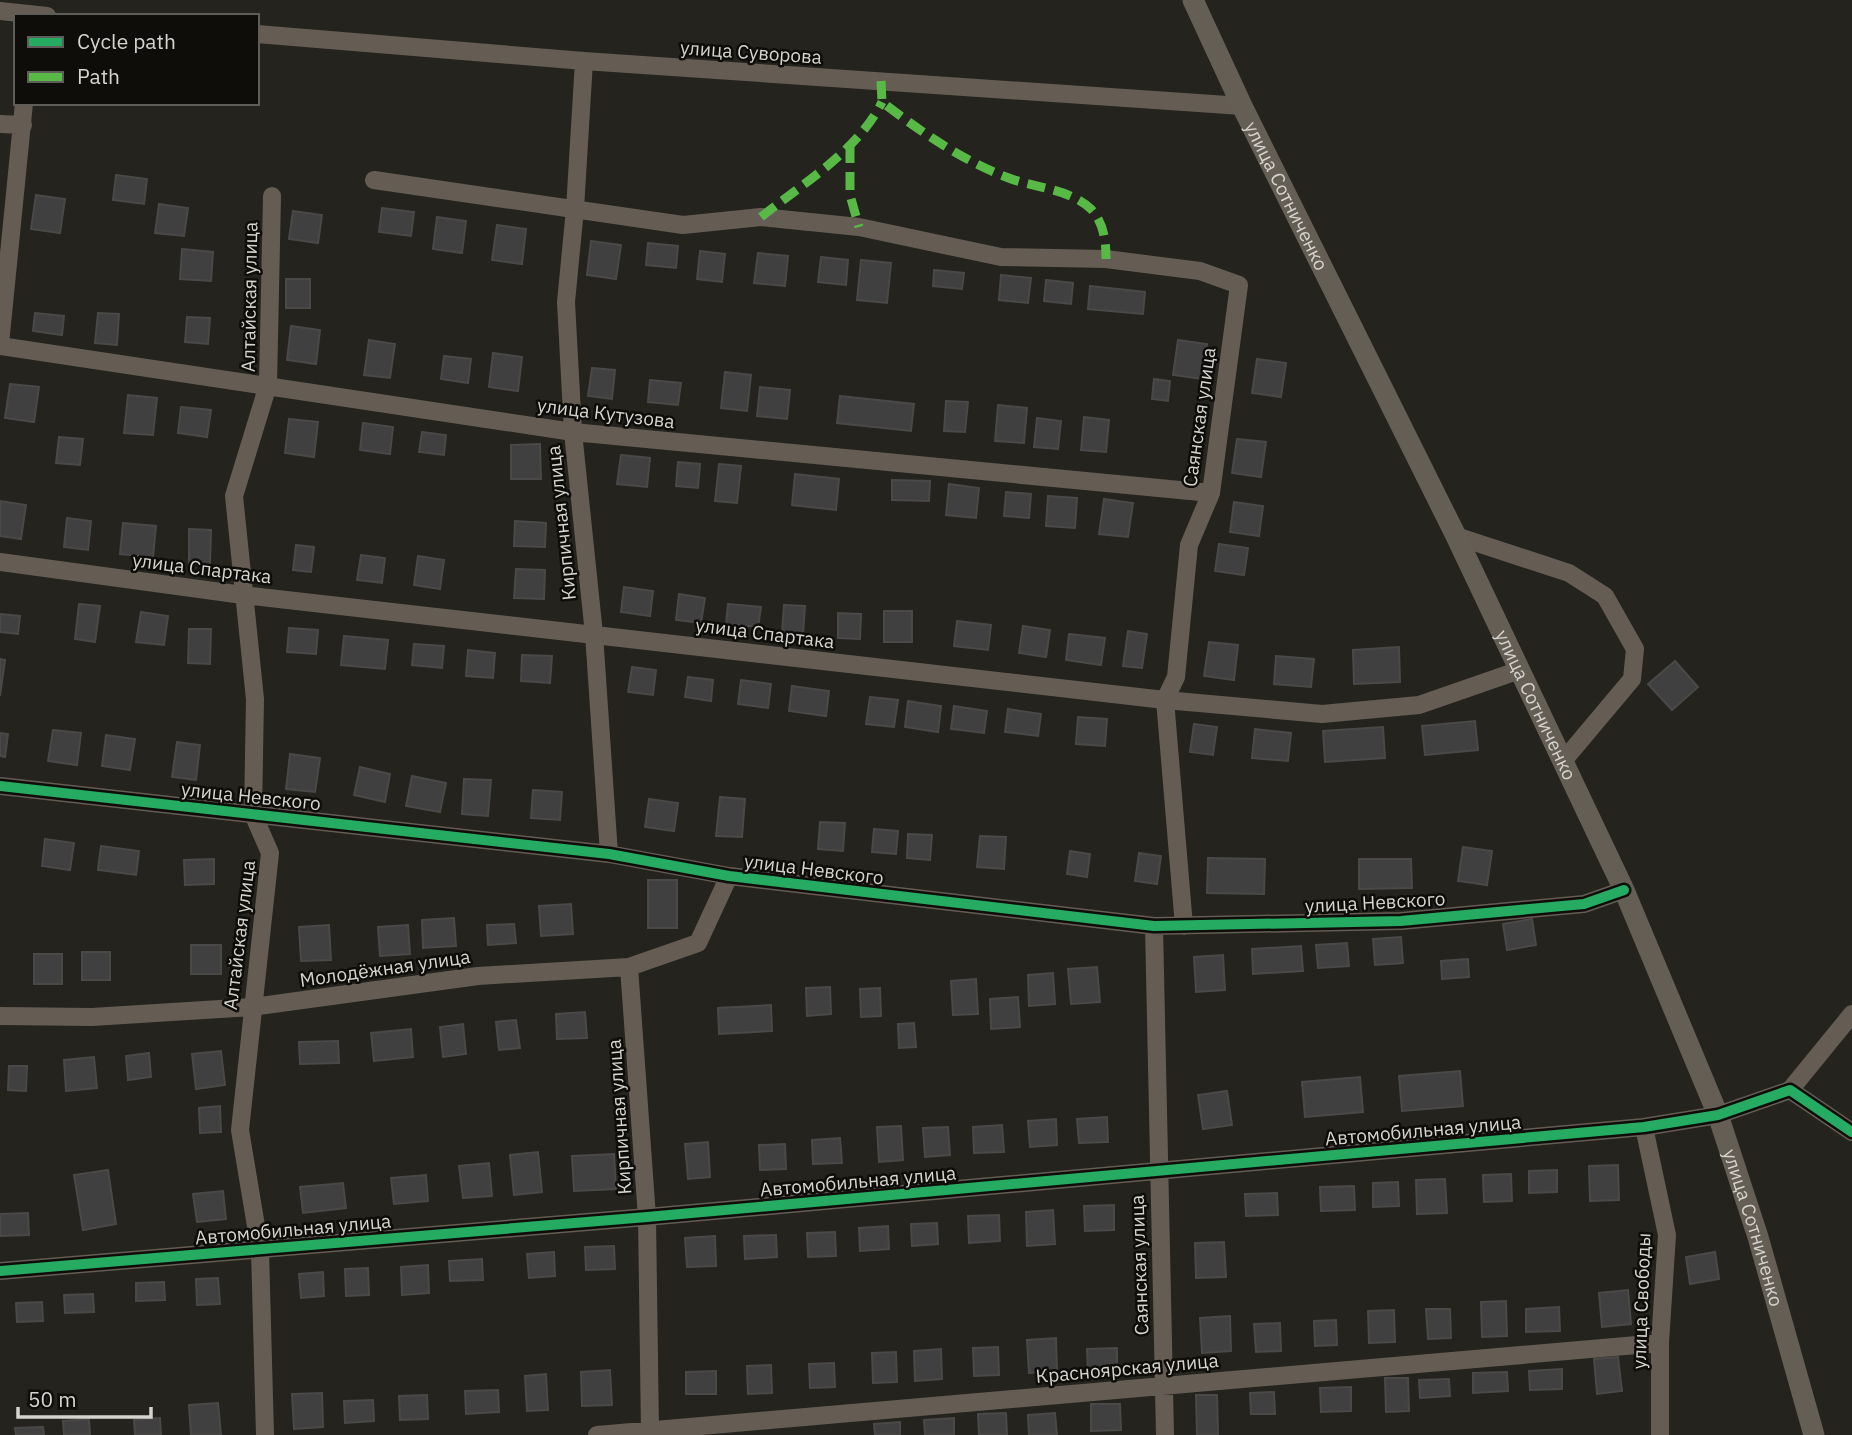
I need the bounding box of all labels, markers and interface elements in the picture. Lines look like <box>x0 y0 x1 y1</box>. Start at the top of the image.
legend <box>14 14 259 105</box>
text: Cycle path <box>77 27 176 55</box>
street label: улица Суворова <box>679 35 823 69</box>
text: Path <box>77 62 120 90</box>
street label: улица Сотниченко <box>1240 117 1334 274</box>
street label: Алтайская улица <box>236 222 262 372</box>
street label: Саянская улица <box>1177 346 1221 488</box>
street label: улица Кутузова <box>536 393 676 433</box>
street label: Кирпичная улица <box>541 444 581 602</box>
street label: улица Спартака <box>131 548 273 588</box>
street label: улица Спартака <box>694 613 836 653</box>
street label: улица Сотниченко <box>1490 626 1582 784</box>
street label: улица Невского <box>180 777 322 815</box>
street label: улица Невского <box>743 849 885 889</box>
street label: Алтайская улица <box>218 859 260 1011</box>
street label: улица Невского <box>1304 886 1446 918</box>
street label: Молодёжная улица <box>298 944 472 992</box>
street label: Кирпичная улица <box>602 1039 636 1195</box>
street label: Автомобильная улица <box>1324 1109 1522 1151</box>
street label: улица Сотниченко <box>1718 1146 1789 1309</box>
street label: Автомобильная улица <box>759 1160 957 1202</box>
street label: Саянская улица <box>1125 1194 1153 1336</box>
street label: Автомобильная улица <box>194 1208 392 1250</box>
street label: улица Свободы <box>1627 1232 1655 1370</box>
street label: Красноярская улица <box>1035 1348 1219 1388</box>
scale bar <box>18 1376 150 1420</box>
text: 50 m <box>28 1385 77 1413</box>

